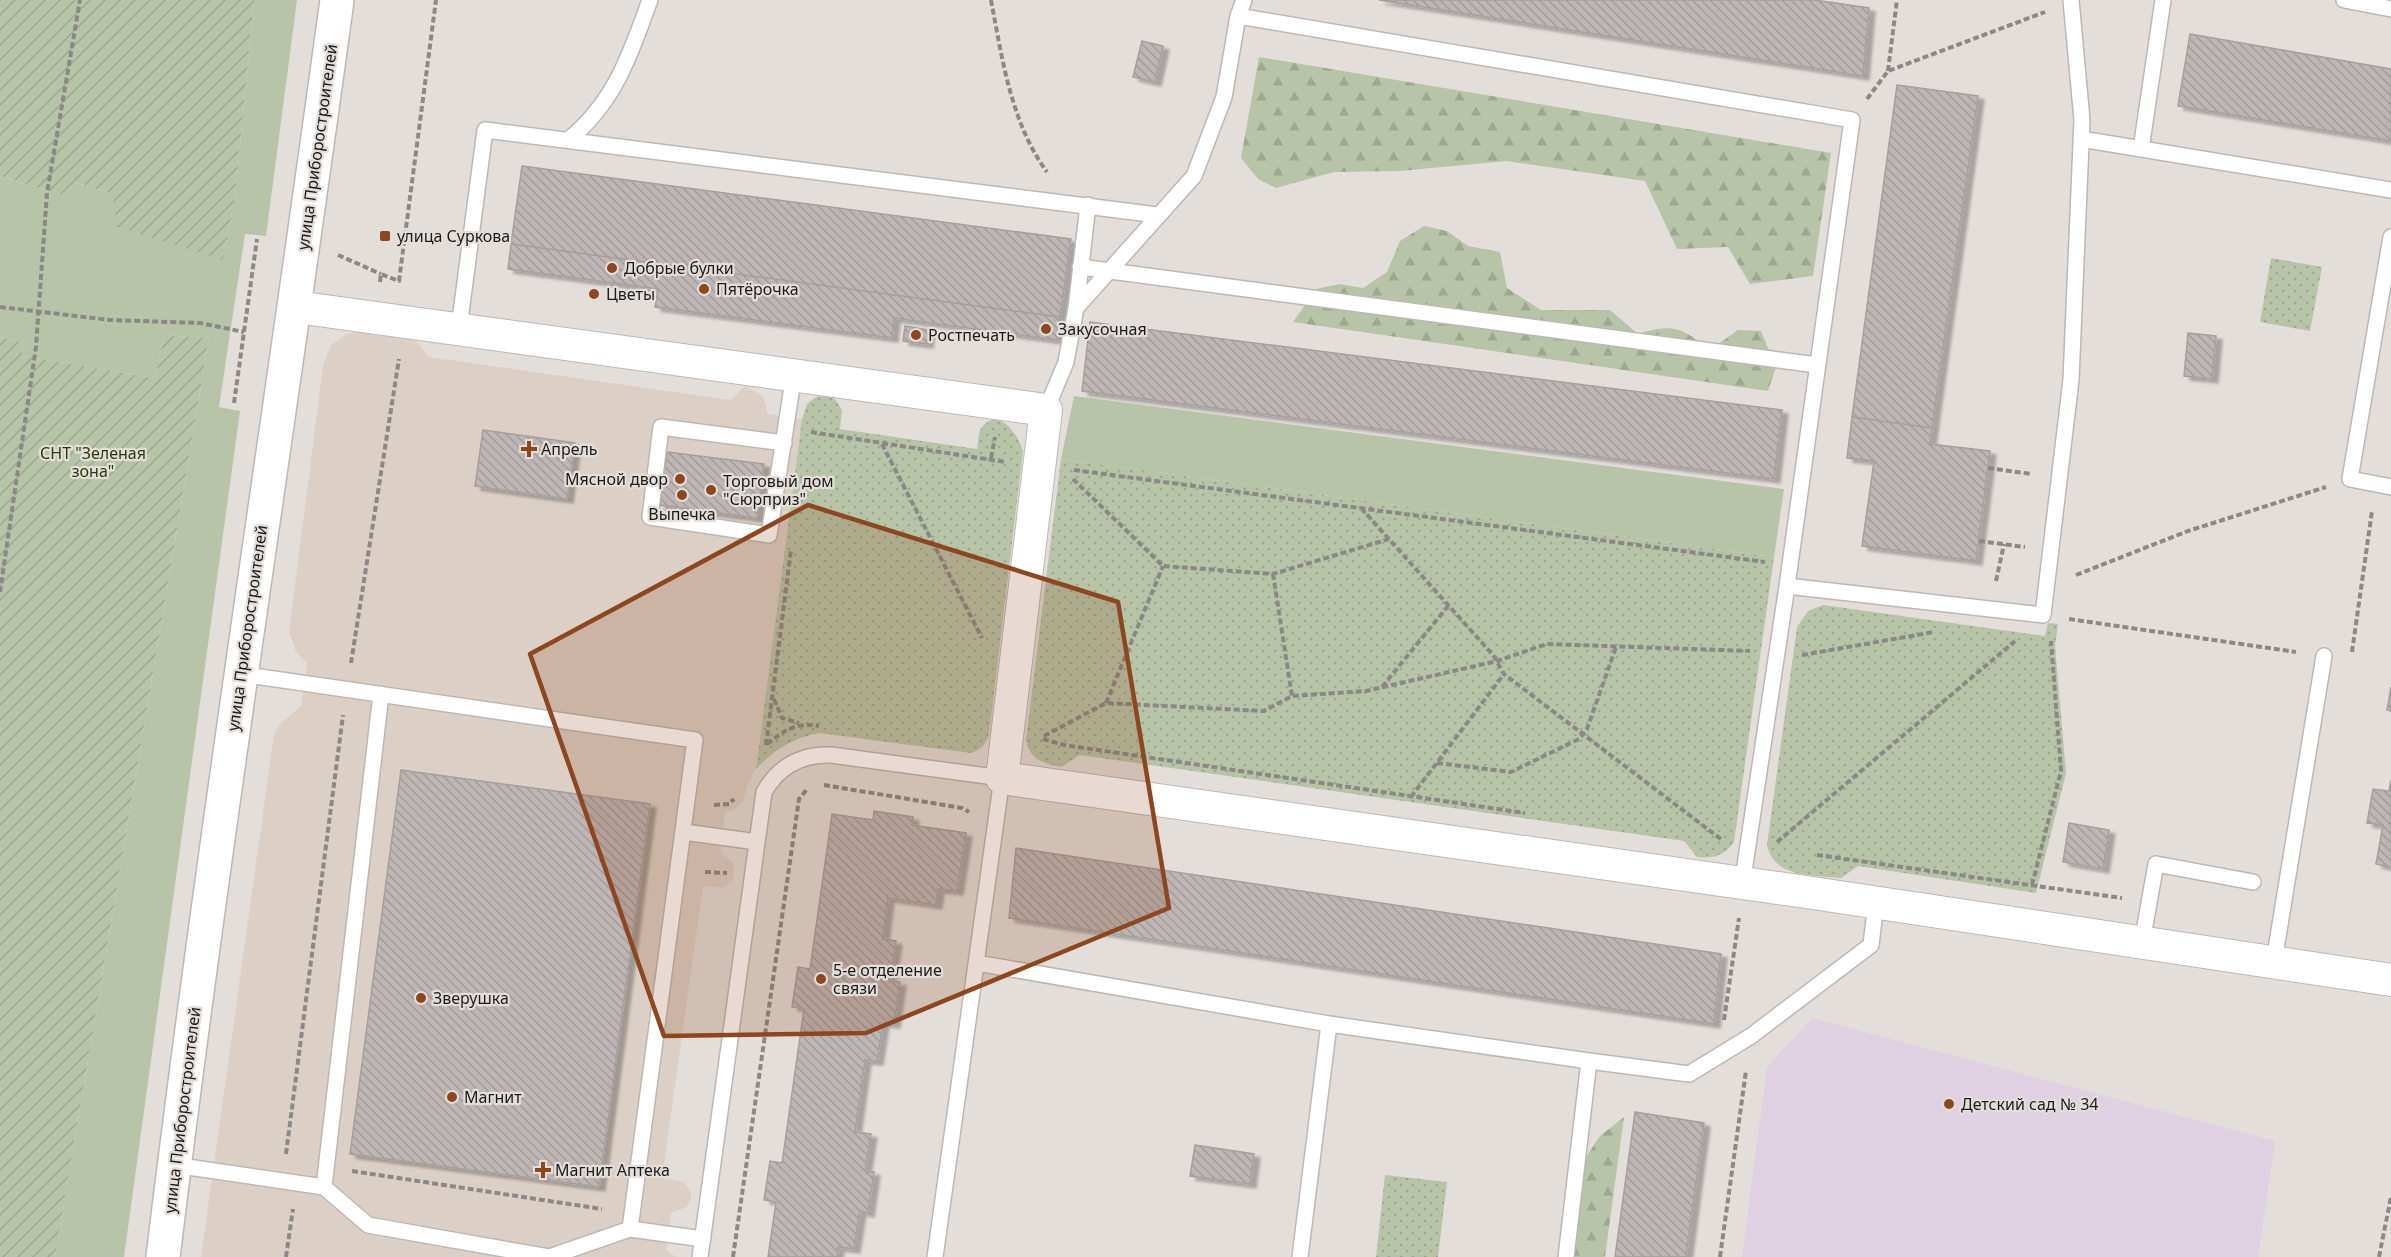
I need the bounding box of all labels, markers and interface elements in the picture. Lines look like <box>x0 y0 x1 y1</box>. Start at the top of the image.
street label: улица Приборостроителей <box>292 43 342 251</box>
place label: улица Суркова <box>397 225 510 247</box>
marker: улица Суркова <box>378 229 392 243</box>
place label: Добрые булки <box>624 257 734 279</box>
marker: Добрые булки <box>605 261 619 275</box>
place label: Пятёрочка <box>716 278 799 300</box>
marker: Пятёрочка <box>697 282 711 296</box>
place label: Цветы <box>606 283 655 305</box>
marker: Цветы <box>587 287 601 301</box>
place label: Закусочная <box>1058 318 1147 340</box>
marker: Закусочная <box>1039 322 1053 336</box>
place label: Ростпечать <box>928 324 1015 346</box>
marker: Ростпечать <box>909 328 923 342</box>
place label: Апрель <box>541 438 598 460</box>
park label: СНТ "Зеленая зона" <box>40 442 146 482</box>
marker: Апрель <box>522 442 536 456</box>
place label: Мясной двор <box>565 468 668 490</box>
place label: Торговый дом "Сюрприз" <box>723 470 834 510</box>
marker: Мясной двор <box>673 472 687 486</box>
marker: Торговый дом "Сюрприз" <box>704 483 718 497</box>
marker: Выпечка <box>675 488 689 502</box>
place label: Выпечка <box>648 503 716 525</box>
street label: улица Приборостроителей <box>222 524 272 732</box>
place label: 5-е отделение связи <box>833 959 942 999</box>
marker: 5-е отделение связи <box>814 972 828 986</box>
place label: Зверушка <box>433 987 509 1009</box>
marker: Зверушка <box>414 991 428 1005</box>
street label: улица Приборостроителей <box>158 1005 206 1215</box>
place label: Магнит <box>464 1086 522 1108</box>
marker: Магнит <box>445 1090 459 1104</box>
place label: Детский сад № 34 <box>1961 1093 2098 1115</box>
marker: Детский сад № 34 <box>1942 1097 1956 1111</box>
place label: Магнит Аптека <box>555 1159 670 1181</box>
marker: Магнит Аптека <box>536 1163 550 1177</box>

